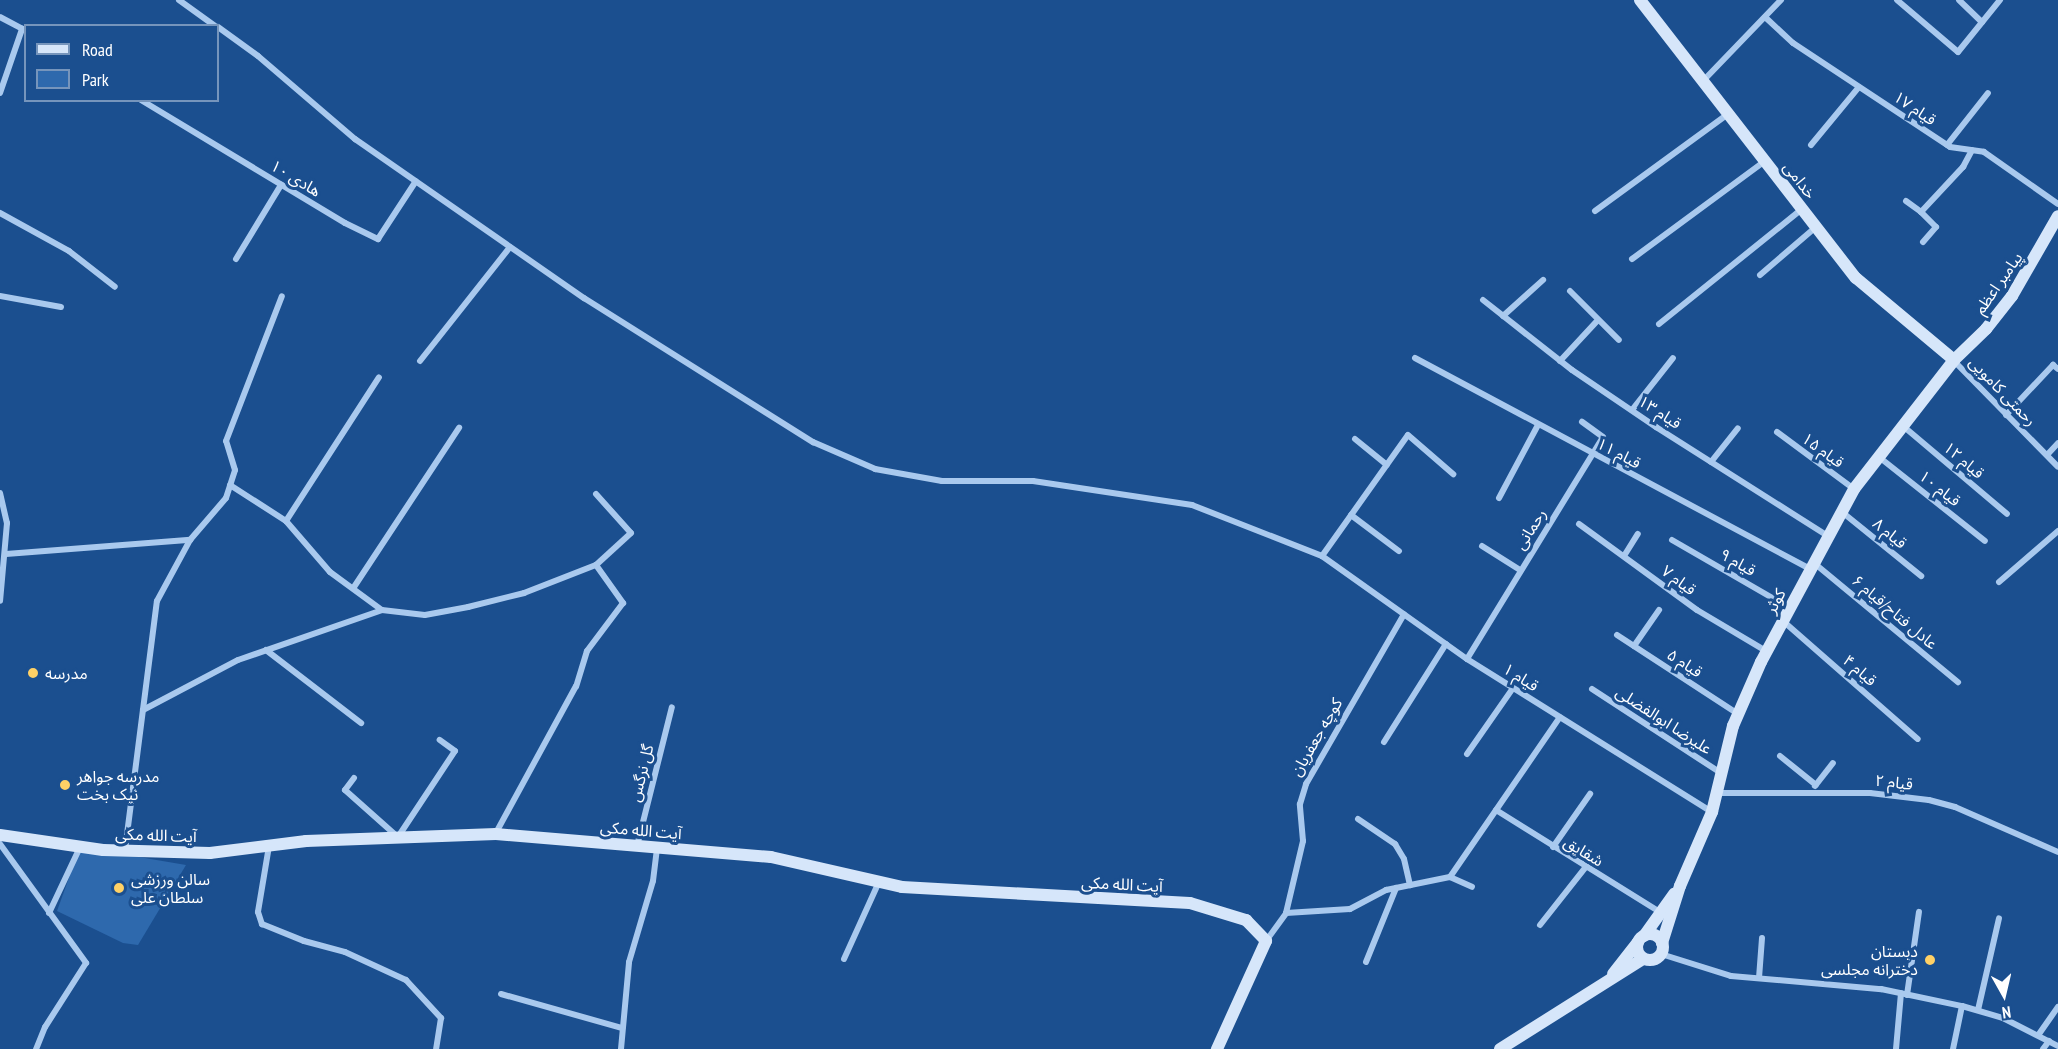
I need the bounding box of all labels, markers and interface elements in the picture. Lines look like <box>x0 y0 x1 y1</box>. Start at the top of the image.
legend <box>24 24 219 102</box>
text: Road <box>82 38 113 61</box>
text: Park <box>82 68 109 91</box>
street label: قیام ۱۷ <box>1890 87 1940 129</box>
street label: هادی ۱۰ <box>267 156 325 200</box>
street label: خدامی <box>1780 158 1820 202</box>
street label: پیامبر اعظم <box>1970 248 2026 318</box>
street label: رحمتی کامویی <box>1965 352 2041 430</box>
street label: قیام ۱۳ <box>1635 391 1685 433</box>
street label: قیام ۱۵ <box>1798 428 1848 472</box>
street label: قیام ۱۱ <box>1594 433 1644 473</box>
street label: قیام ۱۲ <box>1940 437 1988 483</box>
street label: قیام ۱۰ <box>1915 466 1965 510</box>
street label: رحمانی <box>1510 505 1550 553</box>
street label: قیام ۸ <box>1869 514 1911 552</box>
street label: قیام ۹ <box>1717 544 1759 580</box>
street label: قیام ۷ <box>1658 561 1700 599</box>
street label: عادل فتاح/قیام ۶ <box>1848 571 1942 653</box>
street label: کوثر <box>1761 585 1789 617</box>
street label: قیام ۵ <box>1664 645 1706 681</box>
street label: قیام ۴ <box>1839 650 1881 690</box>
street label: قیام ۱ <box>1500 659 1542 695</box>
place label: مدرسه <box>45 663 88 683</box>
marker: مدرسه <box>26 666 40 680</box>
street label: علیرضا ابوالفضلی <box>1612 682 1716 758</box>
street label: کوچه جعفریان <box>1286 695 1346 779</box>
street label: گل نرگس <box>625 742 657 804</box>
place label: مدرسه جواهر نیک بخت <box>77 766 159 804</box>
street label: قیام ۲ <box>1874 770 1914 794</box>
marker: مدرسه جواهر نیک بخت <box>58 778 72 792</box>
street label: آیت الله مکی <box>599 817 683 843</box>
street label: آیت الله مکی <box>115 824 197 846</box>
street label: شقایق <box>1561 832 1607 870</box>
place label: سالن ورزشی سلطان علی <box>131 869 210 907</box>
street label: آیت الله مکی <box>1081 872 1163 896</box>
marker: سالن ورزشی سلطان علی <box>112 881 126 895</box>
place label: دبستان دخترانه مجلسی <box>1821 941 1918 979</box>
marker: دبستان دخترانه مجلسی <box>1923 953 1937 967</box>
north arrow <box>1974 965 2034 1025</box>
text: N <box>2001 1002 2012 1023</box>

